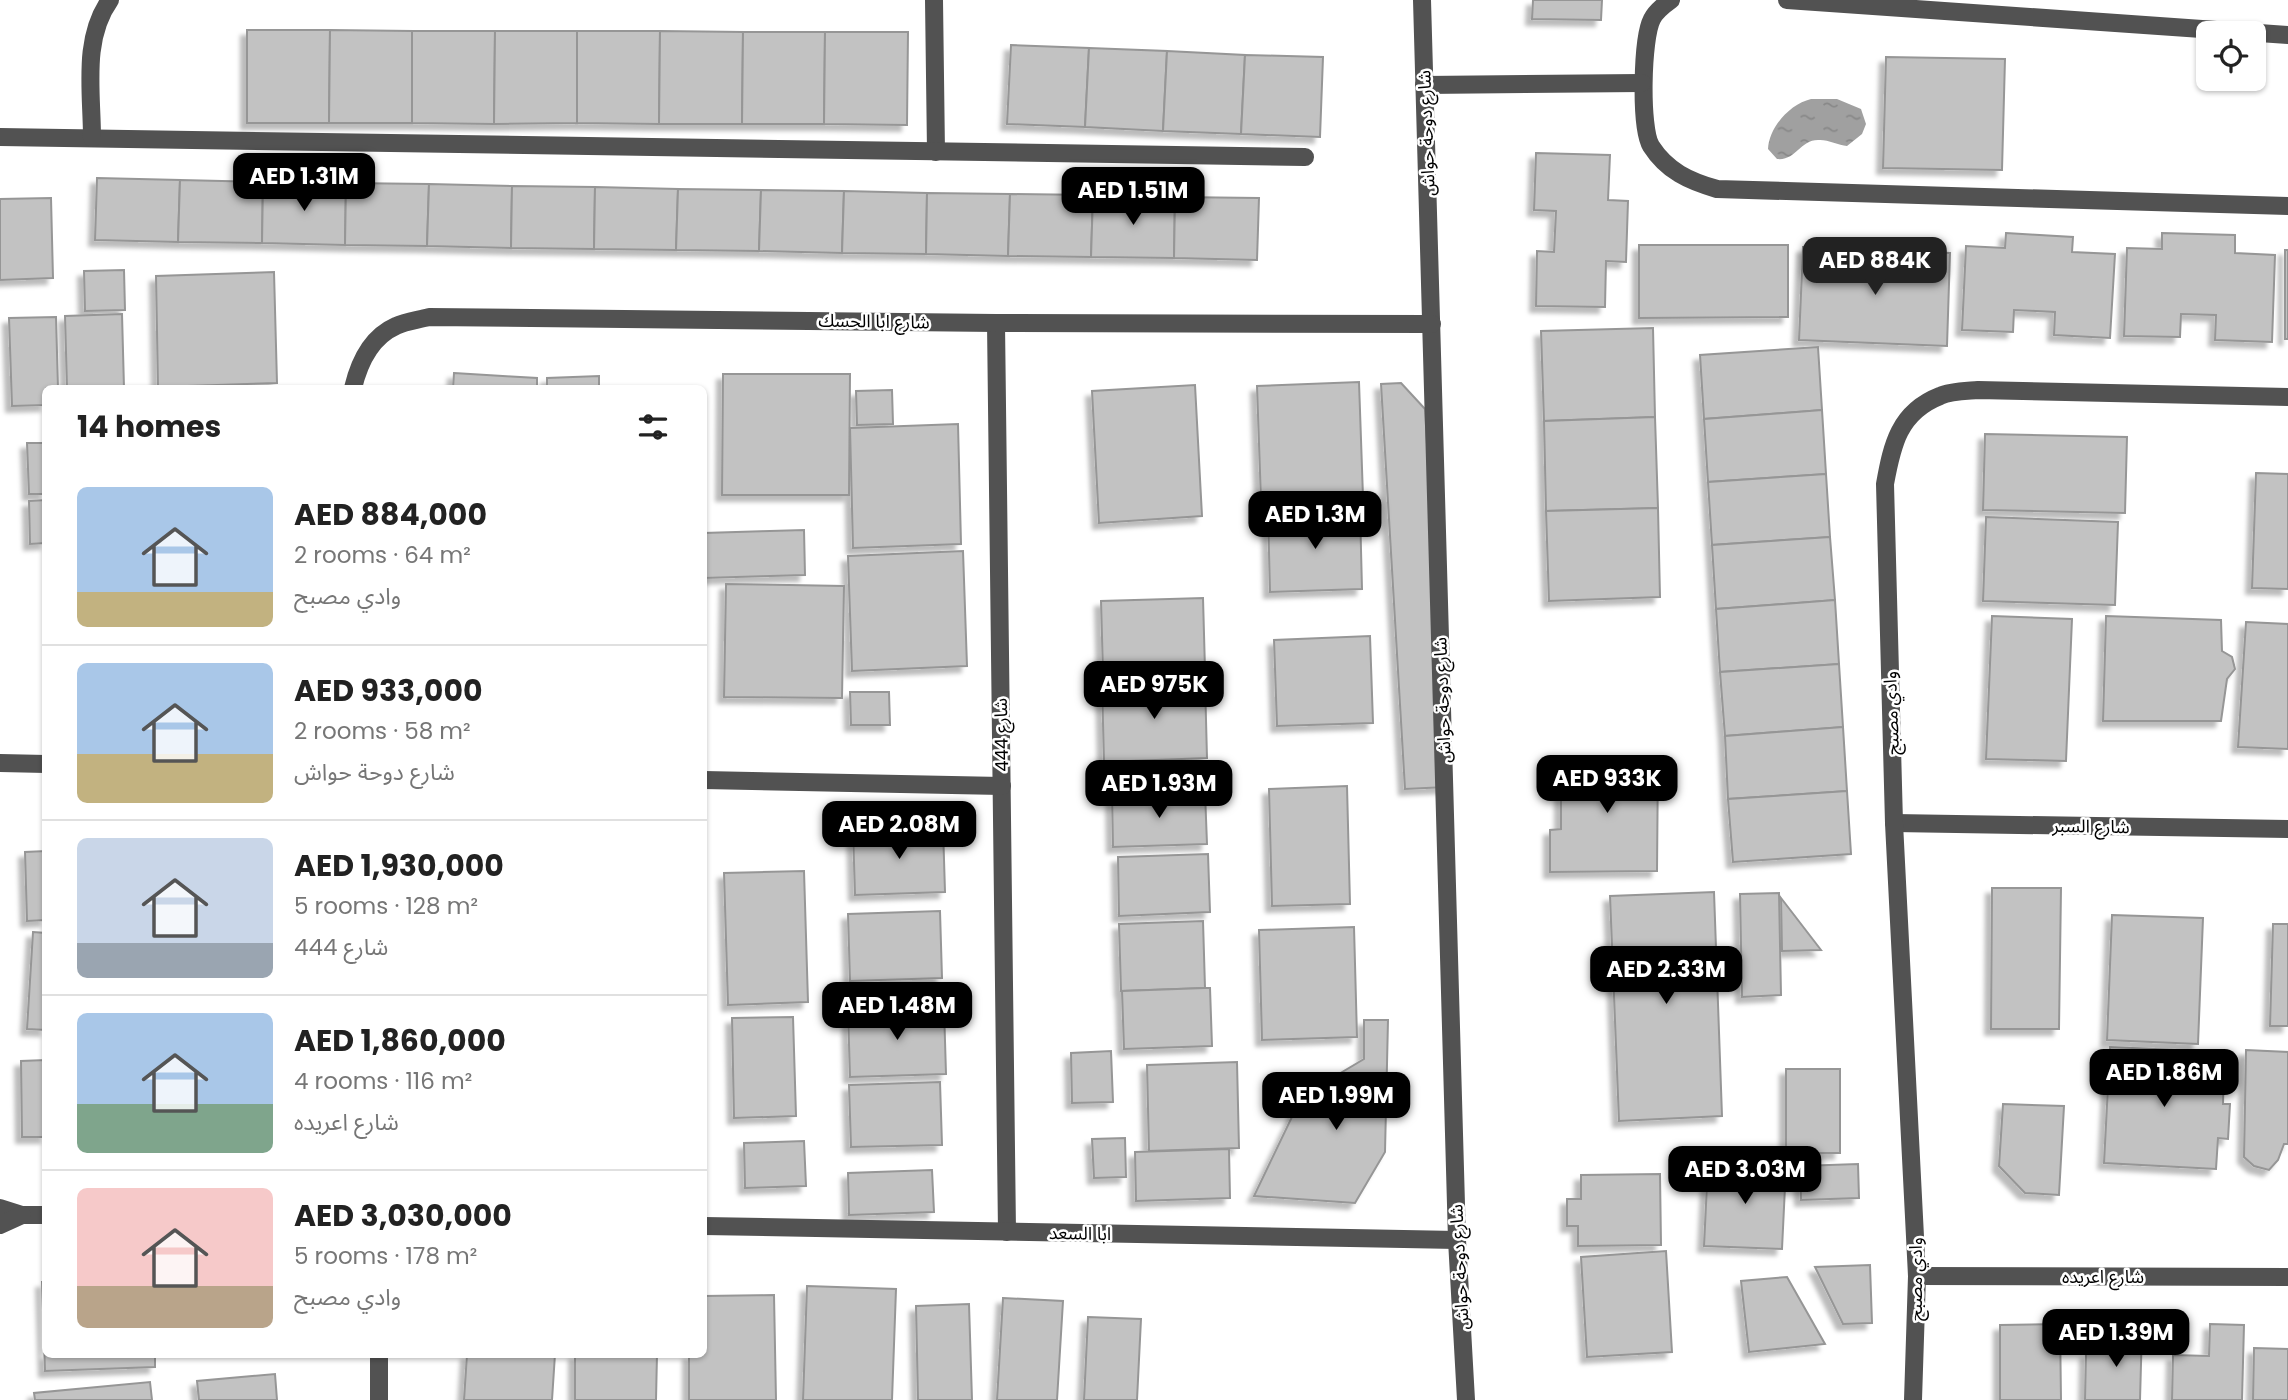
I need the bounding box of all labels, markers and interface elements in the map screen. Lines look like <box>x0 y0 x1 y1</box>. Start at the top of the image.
map controls <box>2196 21 2266 91</box>
button: locate <box>2196 21 2266 91</box>
street label: شارع دوحة حواش <box>1411 70 1443 196</box>
pin: AED 1.31M <box>224 154 384 213</box>
text: AED 1.31M <box>249 160 359 192</box>
pin: AED 1.51M <box>1053 168 1213 227</box>
text: AED 1.51M <box>1078 174 1188 206</box>
pin: AED 884K <box>1803 238 1947 297</box>
text: AED 884K <box>1819 244 1931 276</box>
street label: شارع ابا الحسك <box>818 308 930 336</box>
text: 14 homes <box>77 405 221 448</box>
icon: filters <box>634 408 672 446</box>
pin: AED 1.3M <box>1243 491 1387 551</box>
text: AED 884,000 <box>294 493 487 536</box>
text: AED 1.3M <box>1264 498 1366 530</box>
icon: home <box>133 515 217 599</box>
text: 2 rooms · 64 m² <box>294 539 471 571</box>
text: وادي مصبح <box>294 580 401 612</box>
street label: شارع دوحة حواش <box>1427 637 1459 763</box>
pin: AED 975K <box>1082 662 1226 721</box>
text: AED 975K <box>1100 668 1208 700</box>
text: AED 933,000 <box>294 669 483 712</box>
street label: وادي مصبح <box>1877 671 1906 755</box>
icon: home <box>133 691 217 775</box>
street label: شارع 444 <box>988 698 1016 772</box>
text: 2 rooms · 58 m² <box>294 715 471 747</box>
text: شارع دوحة حواش <box>294 756 455 788</box>
pin: AED 933K <box>1535 756 1679 815</box>
pin: AED 1.93M <box>1079 760 1239 820</box>
text: AED 933K <box>1553 762 1662 794</box>
text: AED 1.93M <box>1101 767 1217 799</box>
pin: AED 2.08M <box>819 802 979 861</box>
text: AED 2.08M <box>838 808 960 840</box>
street label: شارع السبر <box>2051 813 2130 841</box>
text: AED 1,930,000 <box>294 844 504 887</box>
icon: home <box>133 866 217 950</box>
text: 5 rooms · 128 m² <box>294 890 478 922</box>
text: شارع 444 <box>294 931 388 963</box>
pin: AED 2.33M <box>1586 946 1746 1006</box>
text: AED 2.33M <box>1606 953 1726 985</box>
pin: AED 1.48M <box>817 982 977 1042</box>
text: AED 1.48M <box>838 989 956 1021</box>
text: AED 1,860,000 <box>294 1019 506 1062</box>
icon: home <box>133 1041 217 1125</box>
pin: AED 1.86M <box>2084 1050 2244 1109</box>
text: AED 1.86M <box>2106 1056 2222 1088</box>
text: 4 rooms · 116 m² <box>294 1065 472 1097</box>
pin: AED 1.99M <box>1256 1072 1416 1132</box>
text: AED 1.99M <box>1278 1079 1394 1111</box>
text: شارع اعريده <box>294 1106 399 1138</box>
pin: AED 3.03M <box>1665 1146 1825 1206</box>
text: AED 3.03M <box>1684 1153 1806 1185</box>
text: AED 3,030,000 <box>294 1194 512 1237</box>
street label: شارع دوحة حواش <box>1443 1203 1477 1330</box>
icon: home <box>133 1216 217 1300</box>
street label: ابا السعد <box>1049 1220 1111 1246</box>
street label: وادي مصبح <box>1903 1237 1929 1321</box>
text: 5 rooms · 178 m² <box>294 1240 477 1272</box>
street label: شارع اعريده <box>2062 1264 2144 1291</box>
text: وادي مصبح <box>294 1281 401 1313</box>
pin: AED 1.39M <box>2036 1310 2196 1369</box>
text: AED 1.39M <box>2058 1316 2174 1348</box>

